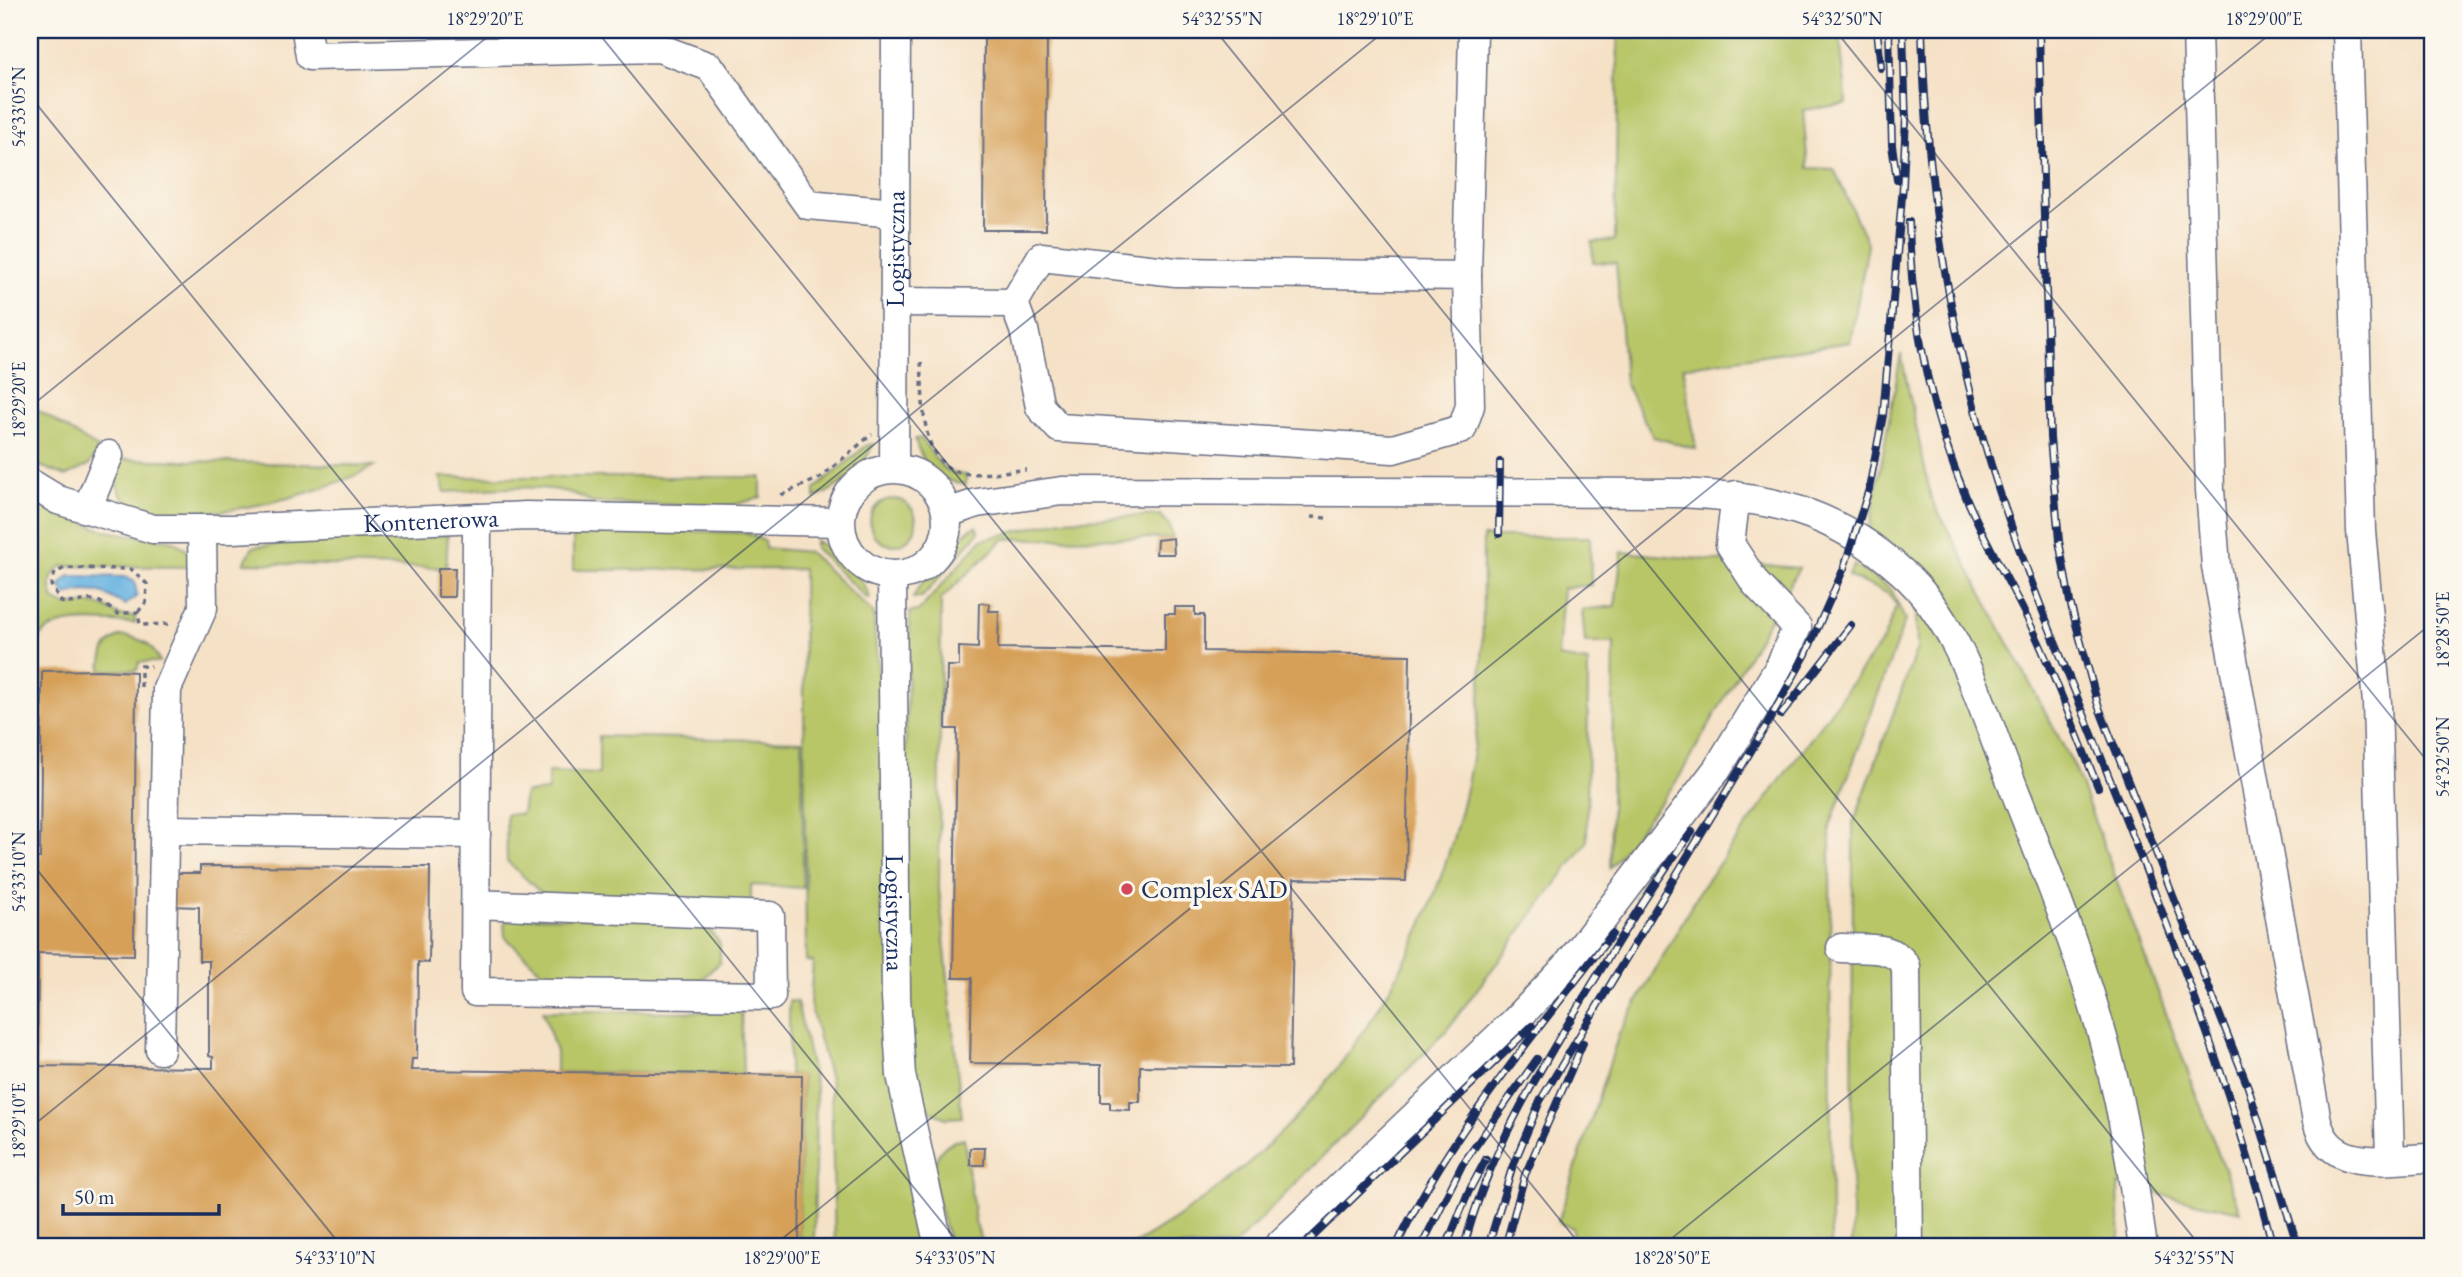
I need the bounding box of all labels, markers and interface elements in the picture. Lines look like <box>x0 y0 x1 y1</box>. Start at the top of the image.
text: 18°29'20"E <box>447 7 523 30</box>
text: 54°32'55"N <box>1182 7 1263 30</box>
text: 18°29'10"E <box>1337 7 1413 30</box>
text: 54°32'50"N <box>1802 7 1883 30</box>
text: 18°29'00"E <box>2226 7 2302 30</box>
text: 54°33'05"N <box>7 66 30 147</box>
street label: Logistyczna <box>878 190 912 308</box>
text: 18°29'20"E <box>7 362 30 438</box>
street label: Kontenerowa <box>362 500 500 540</box>
text: 18°28'50"E <box>2431 592 2454 668</box>
text: 54°32'50"N <box>2431 716 2454 797</box>
text: 54°33'10"N <box>7 831 30 912</box>
street label: Logistyczna <box>878 854 913 972</box>
place label: Complex SAD <box>1141 872 1288 906</box>
marker: Complex SAD <box>1119 881 1135 897</box>
text: 18°29'10"E <box>7 1083 30 1159</box>
scale bar <box>63 1172 219 1216</box>
text: 50 m <box>74 1183 115 1210</box>
text: 54°33'10"N <box>295 1246 376 1269</box>
text: 18°29'00"E <box>744 1246 820 1269</box>
text: 54°33'05"N <box>915 1246 996 1269</box>
text: 18°28'50"E <box>1634 1246 1710 1269</box>
text: 54°32'55"N <box>2154 1246 2235 1269</box>

